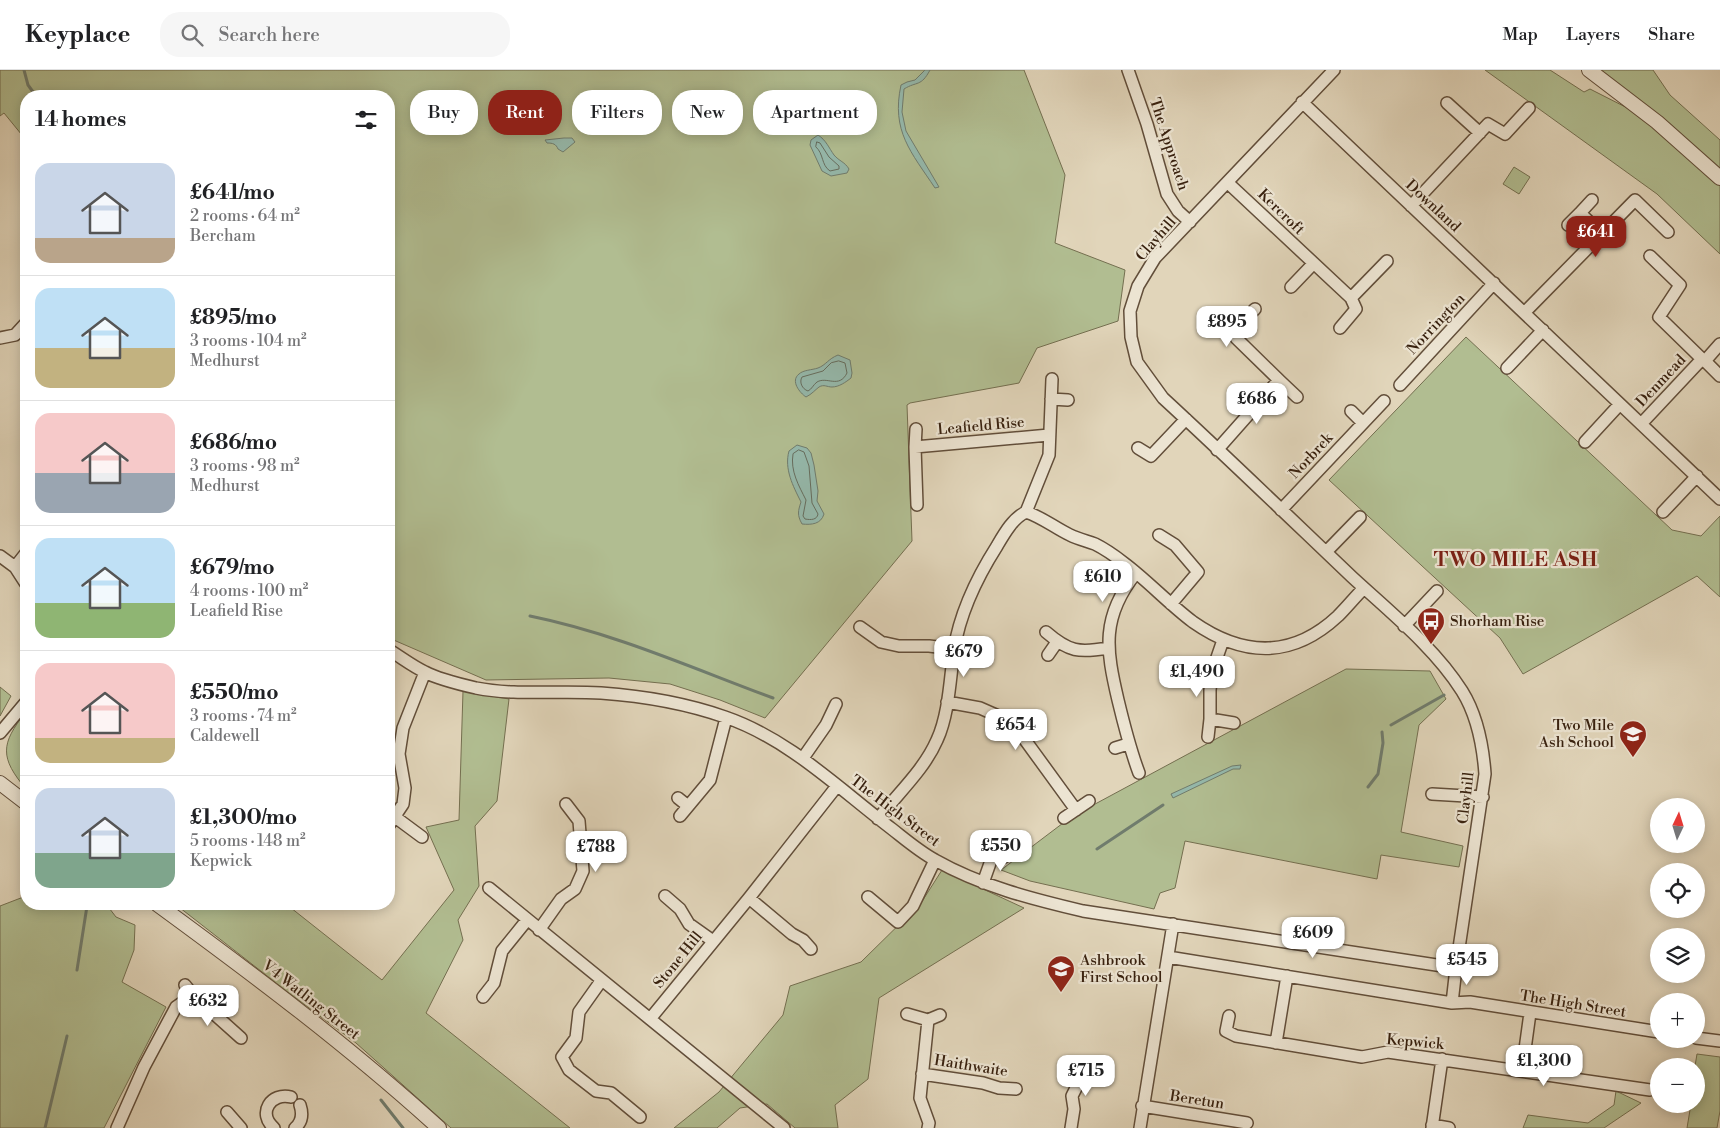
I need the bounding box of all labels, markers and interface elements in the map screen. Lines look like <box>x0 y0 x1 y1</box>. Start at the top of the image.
search box <box>160 12 510 57</box>
text: Keyplace <box>25 20 130 50</box>
icon: search <box>178 21 206 49</box>
text: Search here <box>218 23 320 47</box>
text: Map <box>1503 23 1538 46</box>
text: Layers <box>1566 23 1620 46</box>
text: Share <box>1648 23 1695 46</box>
chip: Buy <box>410 90 478 135</box>
chip: Rent <box>488 90 562 135</box>
chip: Filters <box>572 90 662 135</box>
chip: New <box>672 90 743 135</box>
chip: Apartment <box>753 90 877 135</box>
street label: The Approach <box>1145 95 1193 193</box>
icon: filters <box>352 106 380 134</box>
text: 14 homes <box>35 107 126 133</box>
street label: Downland <box>1401 176 1465 237</box>
text: £641/mo <box>190 180 275 206</box>
icon: home <box>75 183 135 243</box>
street label: Kercroft <box>1254 185 1309 239</box>
text: 2 rooms · 64 m² <box>190 206 300 226</box>
street label: Clayhill <box>1132 213 1181 265</box>
pin: £641 <box>1566 216 1626 258</box>
text: £641 <box>1577 222 1615 242</box>
text: Bercham <box>190 226 256 246</box>
street label: Norrington <box>1403 289 1469 359</box>
text: £895/mo <box>190 305 277 331</box>
pin: £895 <box>1197 306 1257 348</box>
icon: home <box>75 308 135 368</box>
text: £895 <box>1207 312 1247 332</box>
text: 3 rooms · 104 m² <box>190 331 307 351</box>
street label: Denmead <box>1632 350 1690 411</box>
text: Medhurst <box>190 351 260 371</box>
pin: £686 <box>1227 382 1287 425</box>
text: £686 <box>1237 389 1277 409</box>
street label: Leafield Rise <box>937 413 1025 439</box>
street label: Norbrek <box>1285 428 1338 483</box>
text: £686/mo <box>190 430 277 456</box>
icon: home <box>75 433 135 493</box>
text: 3 rooms · 98 m² <box>190 456 300 476</box>
text: Medhurst <box>190 476 260 496</box>
district label: TWO MILE ASH <box>1434 548 1598 573</box>
text: £679/mo <box>190 555 275 581</box>
icon: home <box>75 558 135 618</box>
pin: £610 <box>1073 560 1133 603</box>
text: £610 <box>1084 567 1122 587</box>
text: 4 rooms · 100 m² <box>190 581 308 601</box>
text: Leafield Rise <box>190 601 283 621</box>
bus stop icon: Shorham Rise <box>1416 606 1446 645</box>
place label: Shorham Rise <box>1450 612 1544 631</box>
pin: £679 <box>934 636 994 678</box>
text: £679 <box>945 642 983 662</box>
pin: £1,490 <box>1156 656 1238 698</box>
text: £1,490 <box>1170 662 1224 682</box>
text: £550/mo <box>190 680 279 706</box>
icon: home <box>75 683 135 743</box>
text: 3 rooms · 74 m² <box>190 706 297 726</box>
pin: £654 <box>986 708 1046 751</box>
text: £654 <box>996 715 1036 735</box>
place label: Two Mile Ash School <box>1538 716 1615 752</box>
school or university icon: Two Mile Ash School <box>1618 719 1648 758</box>
text: Caldewell <box>190 726 259 746</box>
street label: Clayhill <box>1453 770 1479 825</box>
street label: The High Street <box>846 771 944 851</box>
north arrow <box>1650 798 1705 852</box>
map controls <box>1650 798 1705 1113</box>
text: £1,300/mo <box>190 805 297 831</box>
icon: home <box>75 808 135 868</box>
pin: £788 <box>566 830 626 873</box>
pin: £550 <box>971 830 1031 872</box>
text: 5 rooms · 148 m² <box>190 831 306 851</box>
text: £550 <box>981 836 1021 856</box>
text: £788 <box>577 837 615 857</box>
text: Kepwick <box>190 851 252 871</box>
button: locate <box>1650 863 1705 918</box>
pin: £609 <box>1283 916 1343 959</box>
text: £609 <box>1293 923 1333 943</box>
street label: Stone Hill <box>649 927 707 992</box>
button: layers <box>1650 928 1705 983</box>
pin: £545 <box>1437 944 1497 986</box>
text: £545 <box>1447 950 1487 970</box>
place label: Ashbrook First School <box>1079 951 1163 987</box>
school or university icon: Ashbrook First School <box>1046 954 1076 993</box>
street label: V4 Watling Street <box>258 955 364 1044</box>
pin: £632 <box>178 984 238 1027</box>
street label: The High Street <box>1518 986 1628 1022</box>
text: £632 <box>189 991 227 1011</box>
button: + <box>1650 993 1705 1048</box>
street label: Kepwick <box>1385 1030 1446 1054</box>
pin: £1,300 <box>1503 1044 1585 1087</box>
street label: Haithwaite <box>933 1051 1009 1081</box>
text: £1,300 <box>1517 1051 1571 1071</box>
pin: £715 <box>1056 1054 1116 1097</box>
button: − <box>1650 1058 1705 1113</box>
text: £715 <box>1068 1061 1104 1081</box>
street label: Beretun <box>1167 1086 1226 1114</box>

